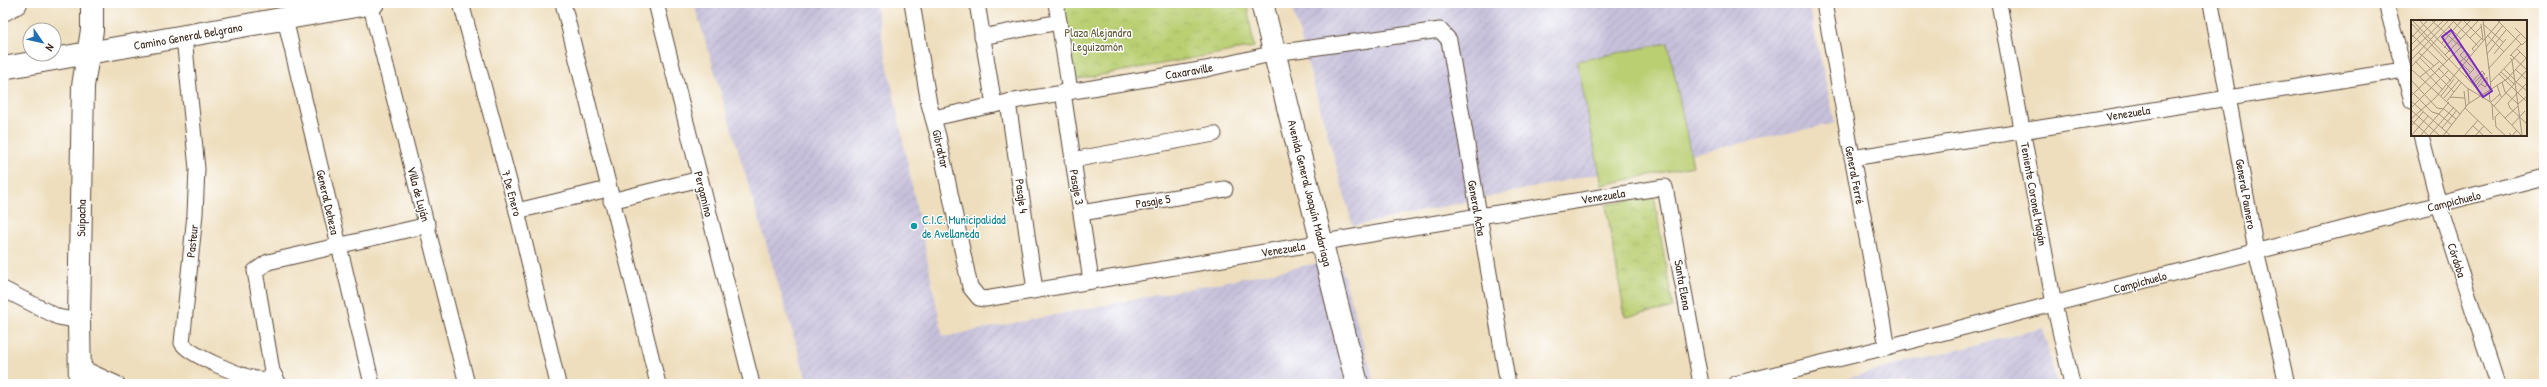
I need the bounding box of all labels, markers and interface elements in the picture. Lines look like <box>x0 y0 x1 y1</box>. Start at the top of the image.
street label: Camino General Belgrano <box>132 18 244 54</box>
inset map <box>2411 20 2527 136</box>
north arrow <box>22 22 62 62</box>
park label: Plaza Alejandra Leguizamón <box>1064 24 1132 55</box>
text: N <box>43 41 58 54</box>
street label: Caxaraville <box>1164 58 1214 84</box>
street label: Venezuela <box>2105 101 2152 125</box>
street label: Avenida General Joaquín Madariaga <box>1284 118 1336 268</box>
street label: Gibraltar <box>928 128 954 170</box>
street label: Teniente Coronel Magán <box>2017 141 2051 247</box>
street label: General Ferré <box>1841 144 1869 206</box>
street label: General Paunero <box>2231 158 2261 231</box>
street label: Villa de Luján <box>403 165 435 223</box>
street label: General Deheza <box>312 168 344 236</box>
street label: 7 De Enero <box>498 168 526 218</box>
street label: Pasaje 3 <box>1066 168 1088 206</box>
street label: Pergamino <box>690 169 718 219</box>
street label: Pasaje 4 <box>1011 178 1033 215</box>
street label: General Acha <box>1464 179 1490 237</box>
street label: Venezuela <box>1580 184 1627 208</box>
street label: Campichuelo <box>2425 186 2483 216</box>
street label: Pasaje 5 <box>1134 190 1172 212</box>
street label: Suipacha <box>72 199 90 237</box>
place label: C.I.C. Municipalidad de Avellaneda <box>922 211 1006 242</box>
marker: C.I.C. Municipalidad de Avellaneda <box>909 221 919 231</box>
street label: Pasteur <box>182 223 202 259</box>
street label: Venezuela <box>1260 237 1307 261</box>
street label: Córdoba <box>2443 241 2471 280</box>
street label: Santa Elena <box>1670 259 1696 312</box>
street label: Campichuelo <box>2111 267 2169 297</box>

